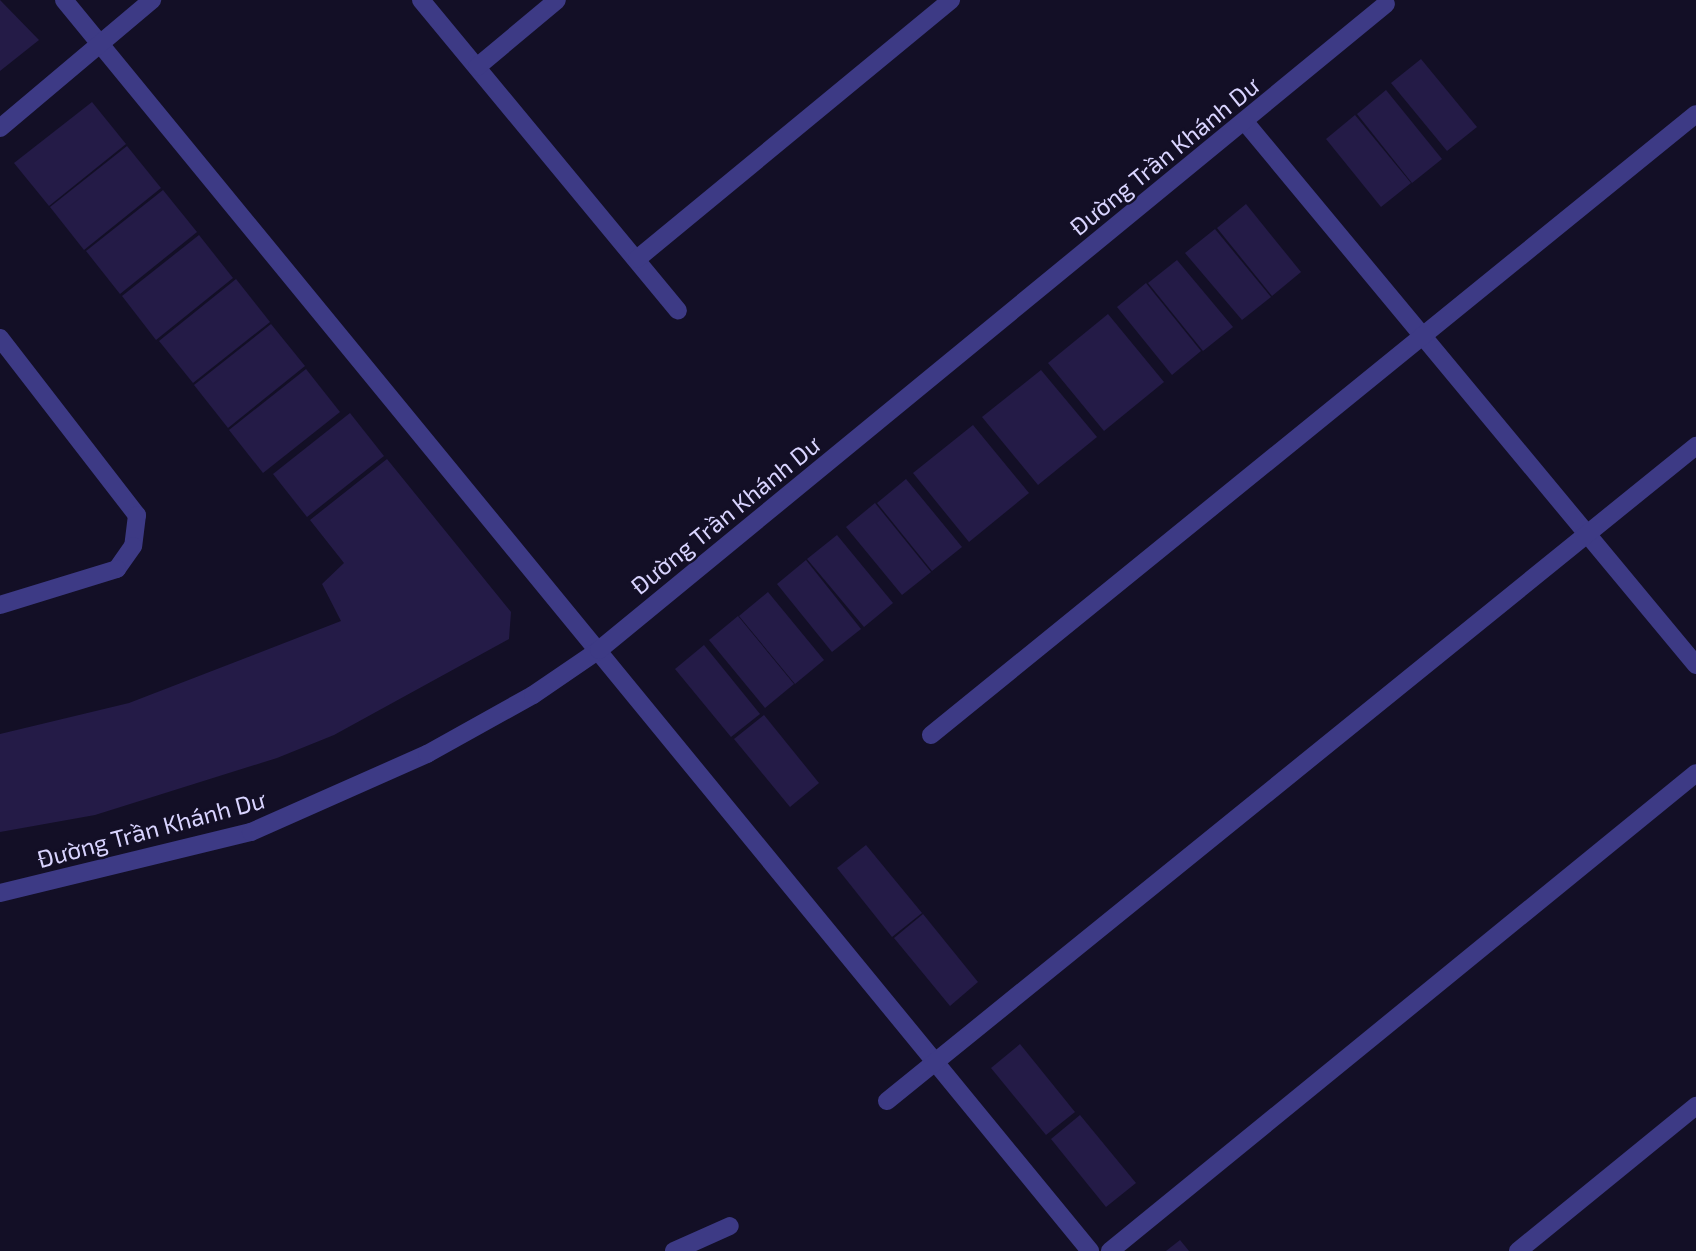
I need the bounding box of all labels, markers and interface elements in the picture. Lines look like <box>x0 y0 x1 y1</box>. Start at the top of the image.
street label: Đường Trần Khánh Dư <box>1063 71 1265 241</box>
street label: Đường Trần Khánh Dư <box>624 430 826 600</box>
street label: Đường Trần Khánh Dư <box>34 785 268 873</box>

